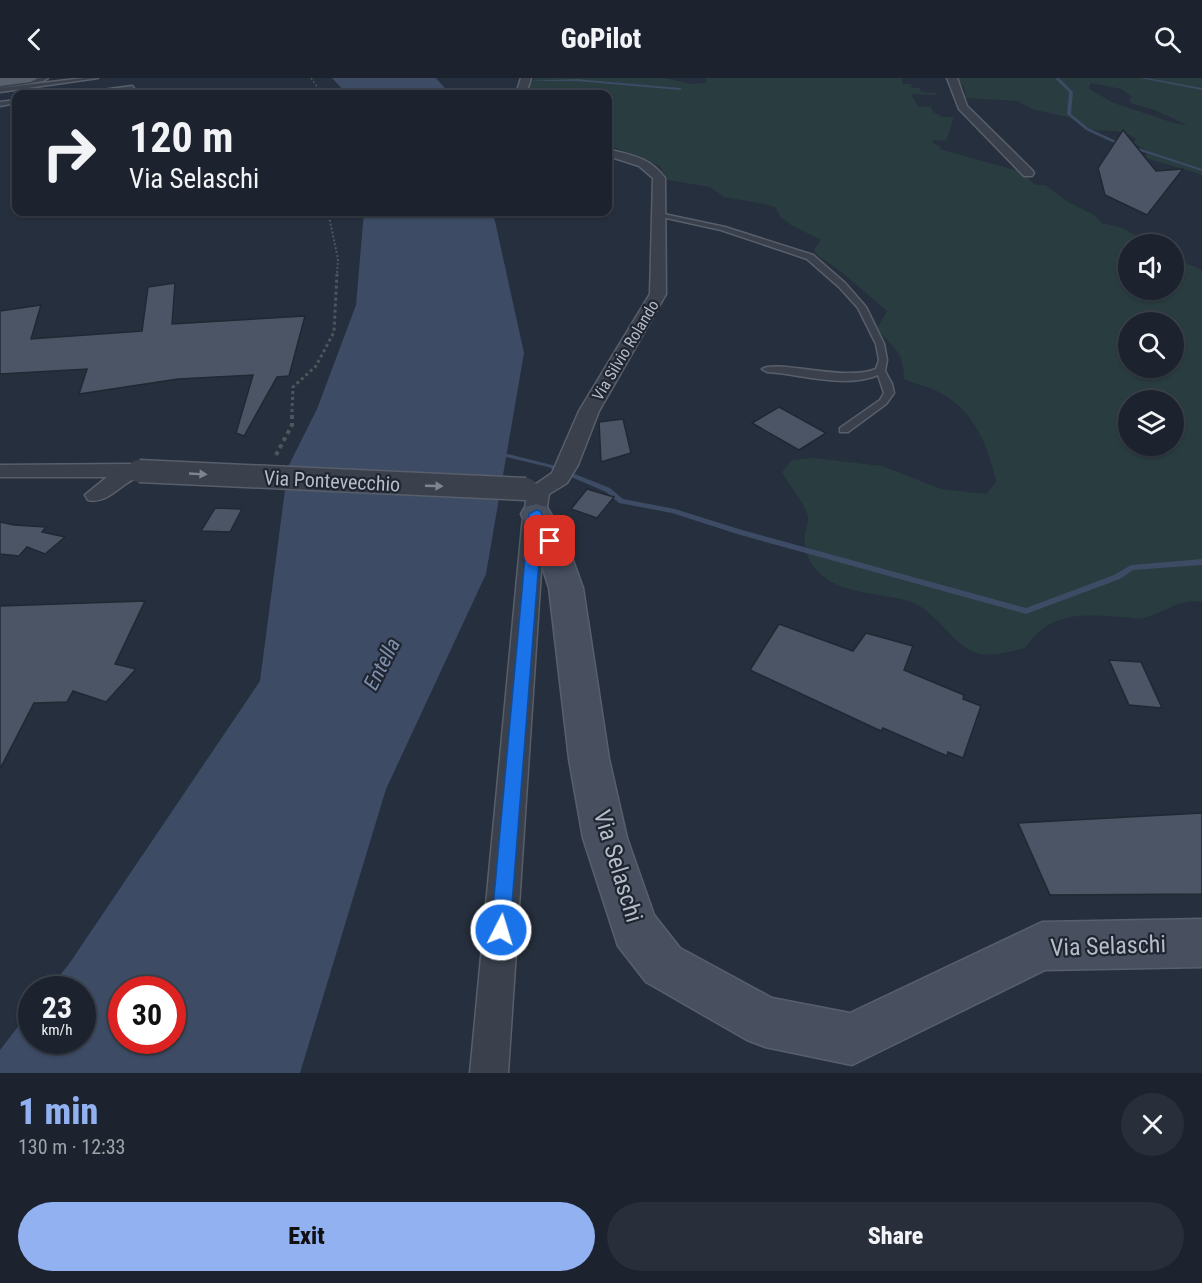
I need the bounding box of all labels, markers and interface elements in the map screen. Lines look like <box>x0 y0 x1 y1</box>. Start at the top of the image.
icon: back <box>18 23 51 56</box>
text: GoPilot <box>561 23 641 55</box>
icon: search <box>1151 23 1184 56</box>
text: 120 m <box>129 113 234 162</box>
icon: right <box>30 114 108 192</box>
text: Via Selaschi <box>129 163 259 195</box>
map controls <box>1118 234 1184 456</box>
button: sound <box>1118 234 1184 300</box>
street label: Via Silvio Rolando <box>588 297 663 404</box>
button: search <box>1118 312 1184 378</box>
button: layers <box>1118 390 1184 456</box>
street label: Via Pontevecchio <box>263 465 401 497</box>
one-way arrow <box>188 469 207 479</box>
one-way arrow <box>425 481 444 490</box>
pin <box>524 515 575 566</box>
icon: arrive <box>533 524 566 557</box>
water label: Entella <box>359 634 405 694</box>
street label: Via Selaschi <box>588 807 648 925</box>
position arrow <box>469 898 533 962</box>
street label: Via Selaschi <box>1050 930 1166 962</box>
speed limit sign: 30 <box>108 976 186 1054</box>
text: 23 <box>42 990 72 1025</box>
text: km/h <box>42 1021 72 1039</box>
text: 1 min <box>18 1091 98 1133</box>
button: close <box>1121 1093 1184 1156</box>
text: 130 m · 12:33 <box>18 1135 125 1159</box>
button: Exit <box>18 1202 595 1271</box>
button: Share <box>607 1202 1184 1271</box>

